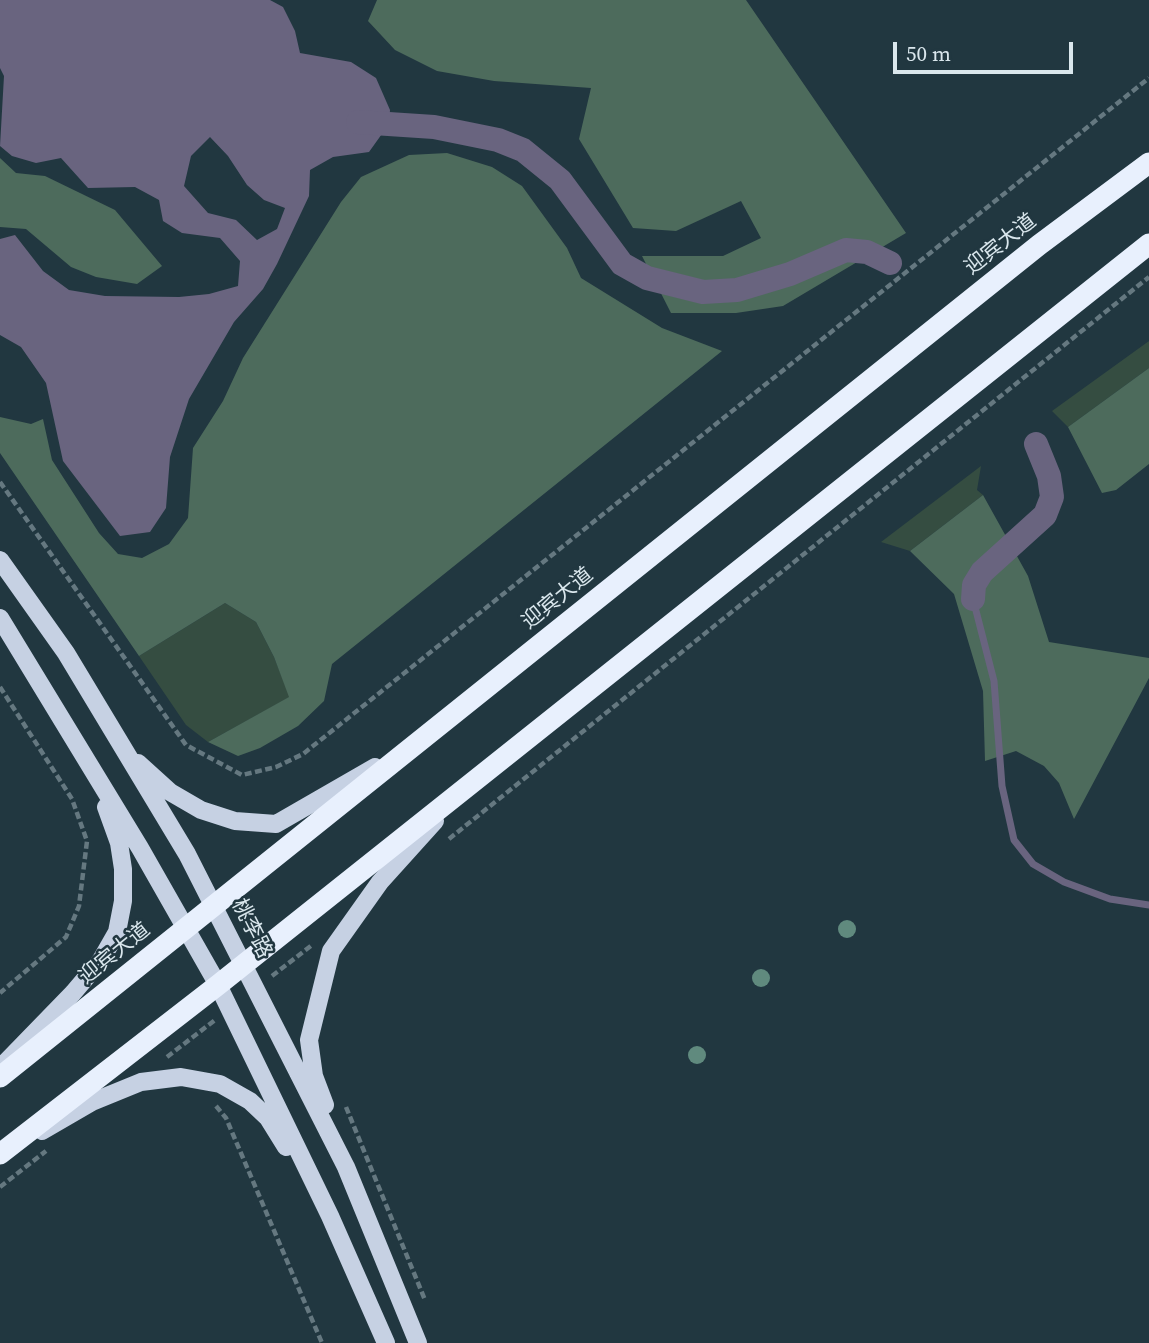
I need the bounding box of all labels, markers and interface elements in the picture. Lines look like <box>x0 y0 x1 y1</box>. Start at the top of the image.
scale bar <box>897 28 1077 72</box>
text: 50 m <box>906 39 951 68</box>
street label: 迎宾大道 <box>960 209 1042 281</box>
street label: 迎宾大道 <box>517 563 599 635</box>
street label: 桃李路 <box>225 895 277 963</box>
street label: 迎宾大道 <box>74 918 156 990</box>

